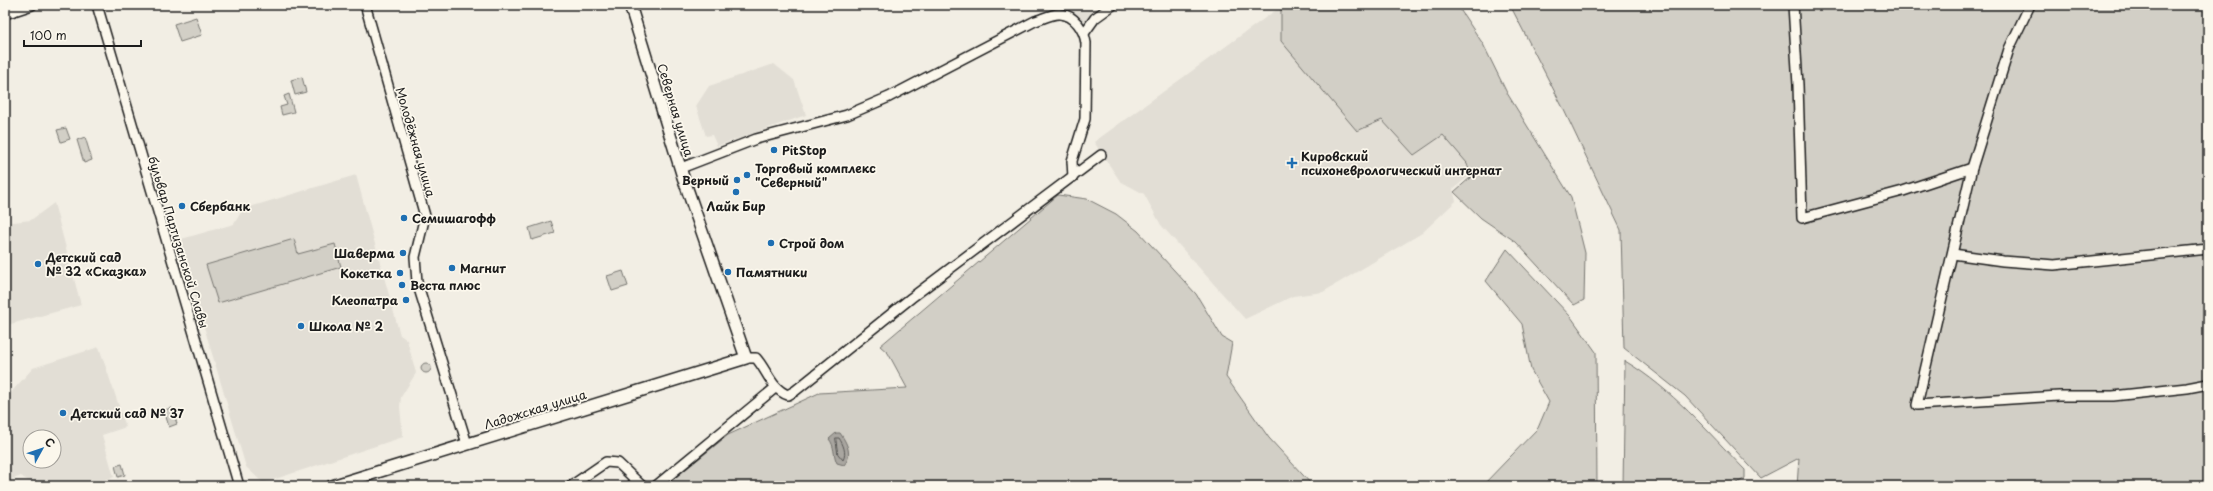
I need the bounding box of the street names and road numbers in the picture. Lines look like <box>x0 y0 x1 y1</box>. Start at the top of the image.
street label: Северная улица <box>653 61 699 159</box>
street label: Молодёжная улица <box>392 85 440 200</box>
street label: бульвар Партизанской Славы <box>144 154 214 330</box>
street label: Ладожская улица <box>482 385 589 433</box>

